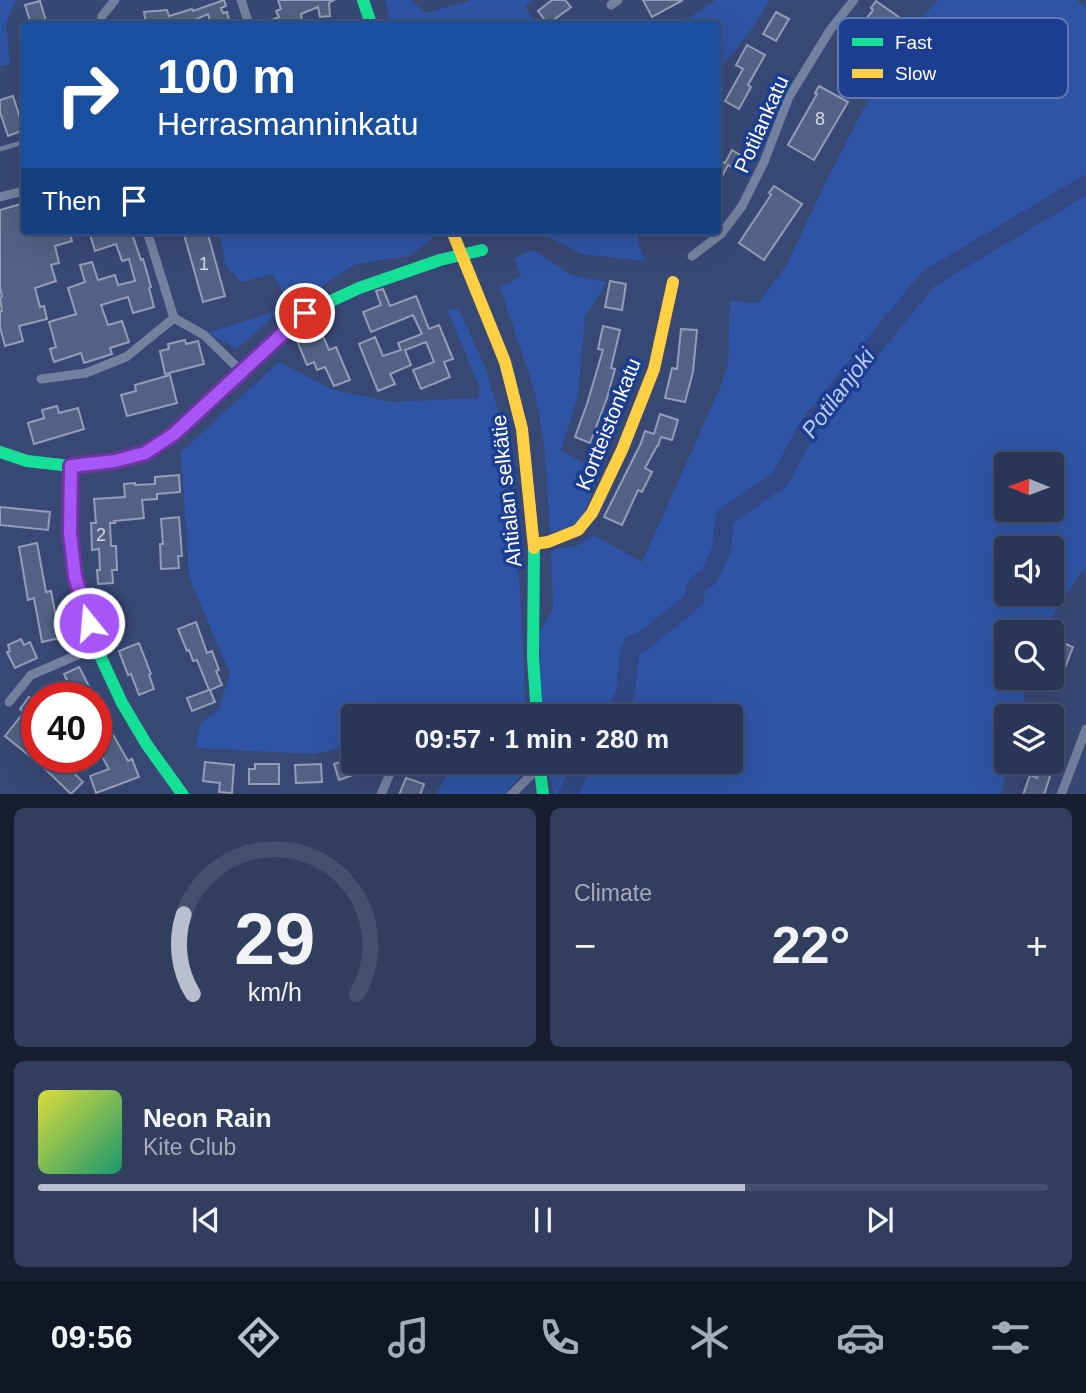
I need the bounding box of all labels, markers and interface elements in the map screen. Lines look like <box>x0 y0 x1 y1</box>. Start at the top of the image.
legend <box>838 18 1068 98</box>
text: Fast <box>895 32 933 53</box>
icon: right <box>42 49 133 140</box>
text: 100 m <box>157 49 296 103</box>
text: Slow <box>895 63 936 84</box>
street label: Potilankatu <box>729 72 793 176</box>
text: Herrasmanninkatu <box>157 106 418 142</box>
house number: 8 <box>815 109 825 129</box>
icon: arrive <box>115 182 153 220</box>
text: Then <box>42 186 101 216</box>
house number: 1 <box>199 254 209 274</box>
pin <box>275 283 335 343</box>
icon: arrive <box>286 294 324 332</box>
water label: Potilanjoki <box>796 343 880 443</box>
street label: Kortteistonkatu <box>571 355 645 493</box>
street label: Ahtialan selkätie <box>487 414 525 568</box>
north arrow <box>994 452 1064 522</box>
map controls <box>994 452 1064 774</box>
house number: 2 <box>96 525 106 545</box>
button: sound <box>994 536 1064 606</box>
position arrow <box>52 586 126 660</box>
button: search <box>994 620 1064 690</box>
speed limit sign: 40 <box>21 682 112 773</box>
button: layers <box>994 704 1064 774</box>
text: 09:57 · 1 min · 280 m <box>415 724 669 754</box>
text: Climate <box>574 880 652 906</box>
text: 29 <box>235 898 315 979</box>
text: 22° <box>772 916 850 974</box>
text: − <box>574 925 596 967</box>
text: + <box>1026 925 1048 967</box>
text: km/h <box>248 977 302 1005</box>
text: Neon Rain <box>143 1103 272 1133</box>
text: Kite Club <box>143 1134 236 1160</box>
icon: previous <box>187 1201 225 1239</box>
icon: pause <box>524 1201 562 1239</box>
icon: next <box>861 1201 899 1239</box>
icon: directions <box>234 1313 283 1362</box>
icon: music <box>384 1313 433 1362</box>
icon: phone <box>535 1313 584 1362</box>
icon: climate <box>685 1313 734 1362</box>
icon: car <box>836 1313 885 1362</box>
icon: filters <box>986 1313 1035 1362</box>
text: 09:56 <box>51 1319 133 1355</box>

